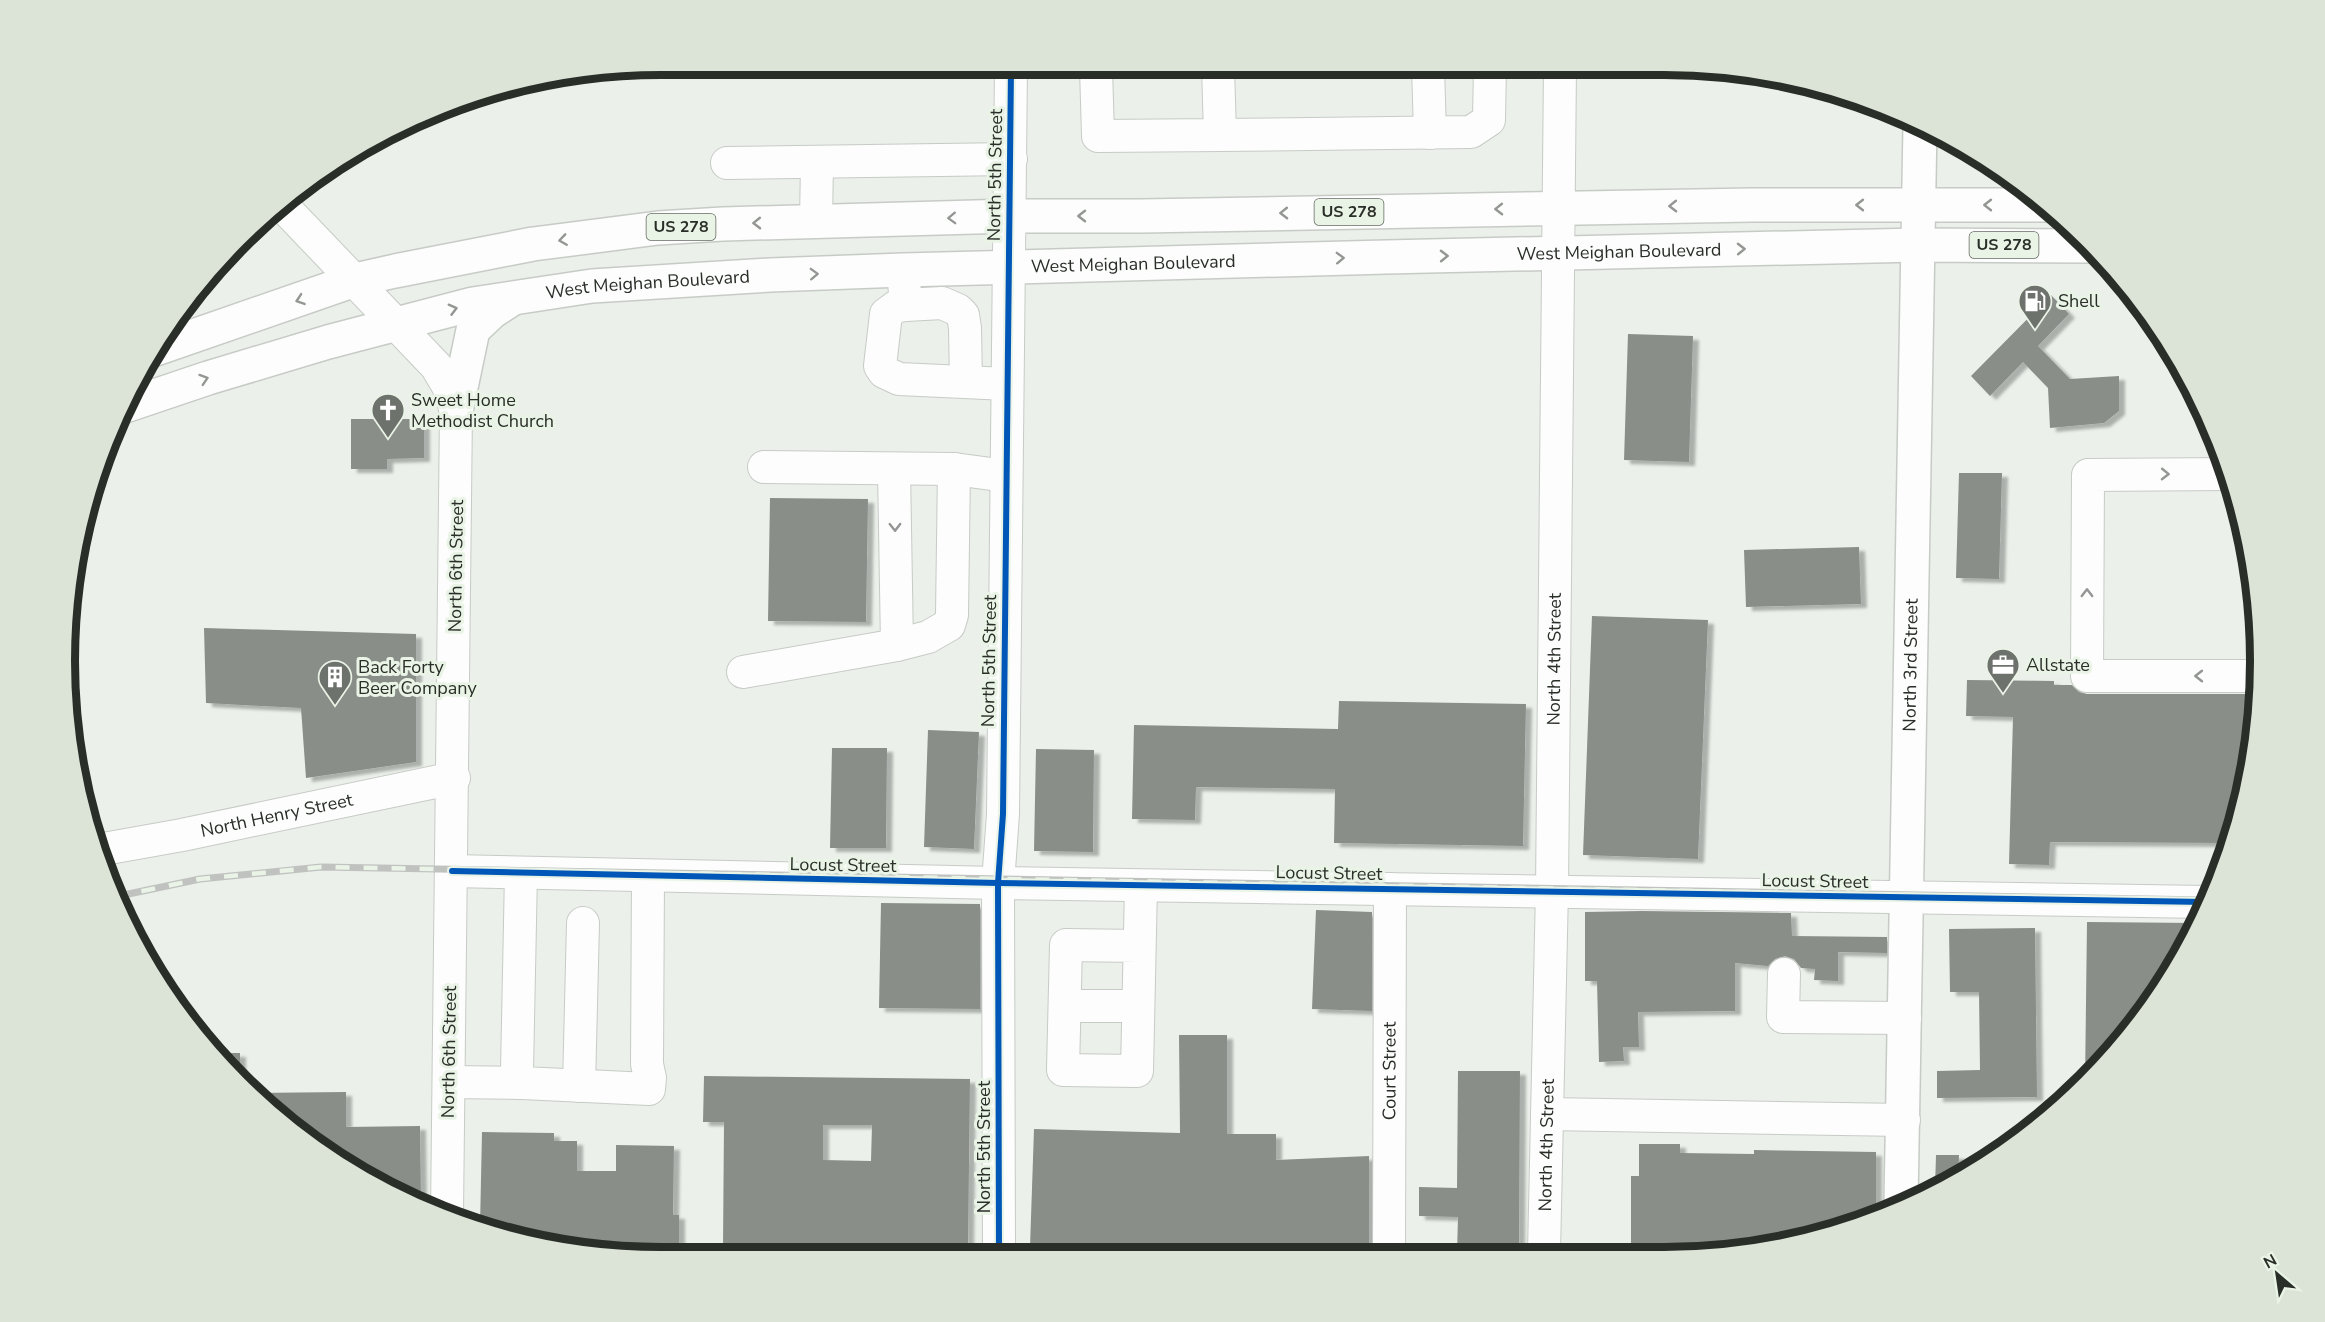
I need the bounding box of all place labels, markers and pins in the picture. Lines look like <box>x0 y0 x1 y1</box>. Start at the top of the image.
fuel station icon: Shell <box>2017 283 2053 330</box>
place label: Shell <box>2058 289 2100 313</box>
place label: Sweet Home Methodist Church <box>411 388 554 433</box>
church icon: Sweet Home Methodist Church <box>370 392 406 439</box>
office icon: Allstate <box>1985 647 2021 694</box>
place label: Allstate <box>2026 653 2090 677</box>
place label: Back Forty Beer Company <box>358 655 477 700</box>
building icon: Back Forty Beer Company <box>317 659 353 706</box>

